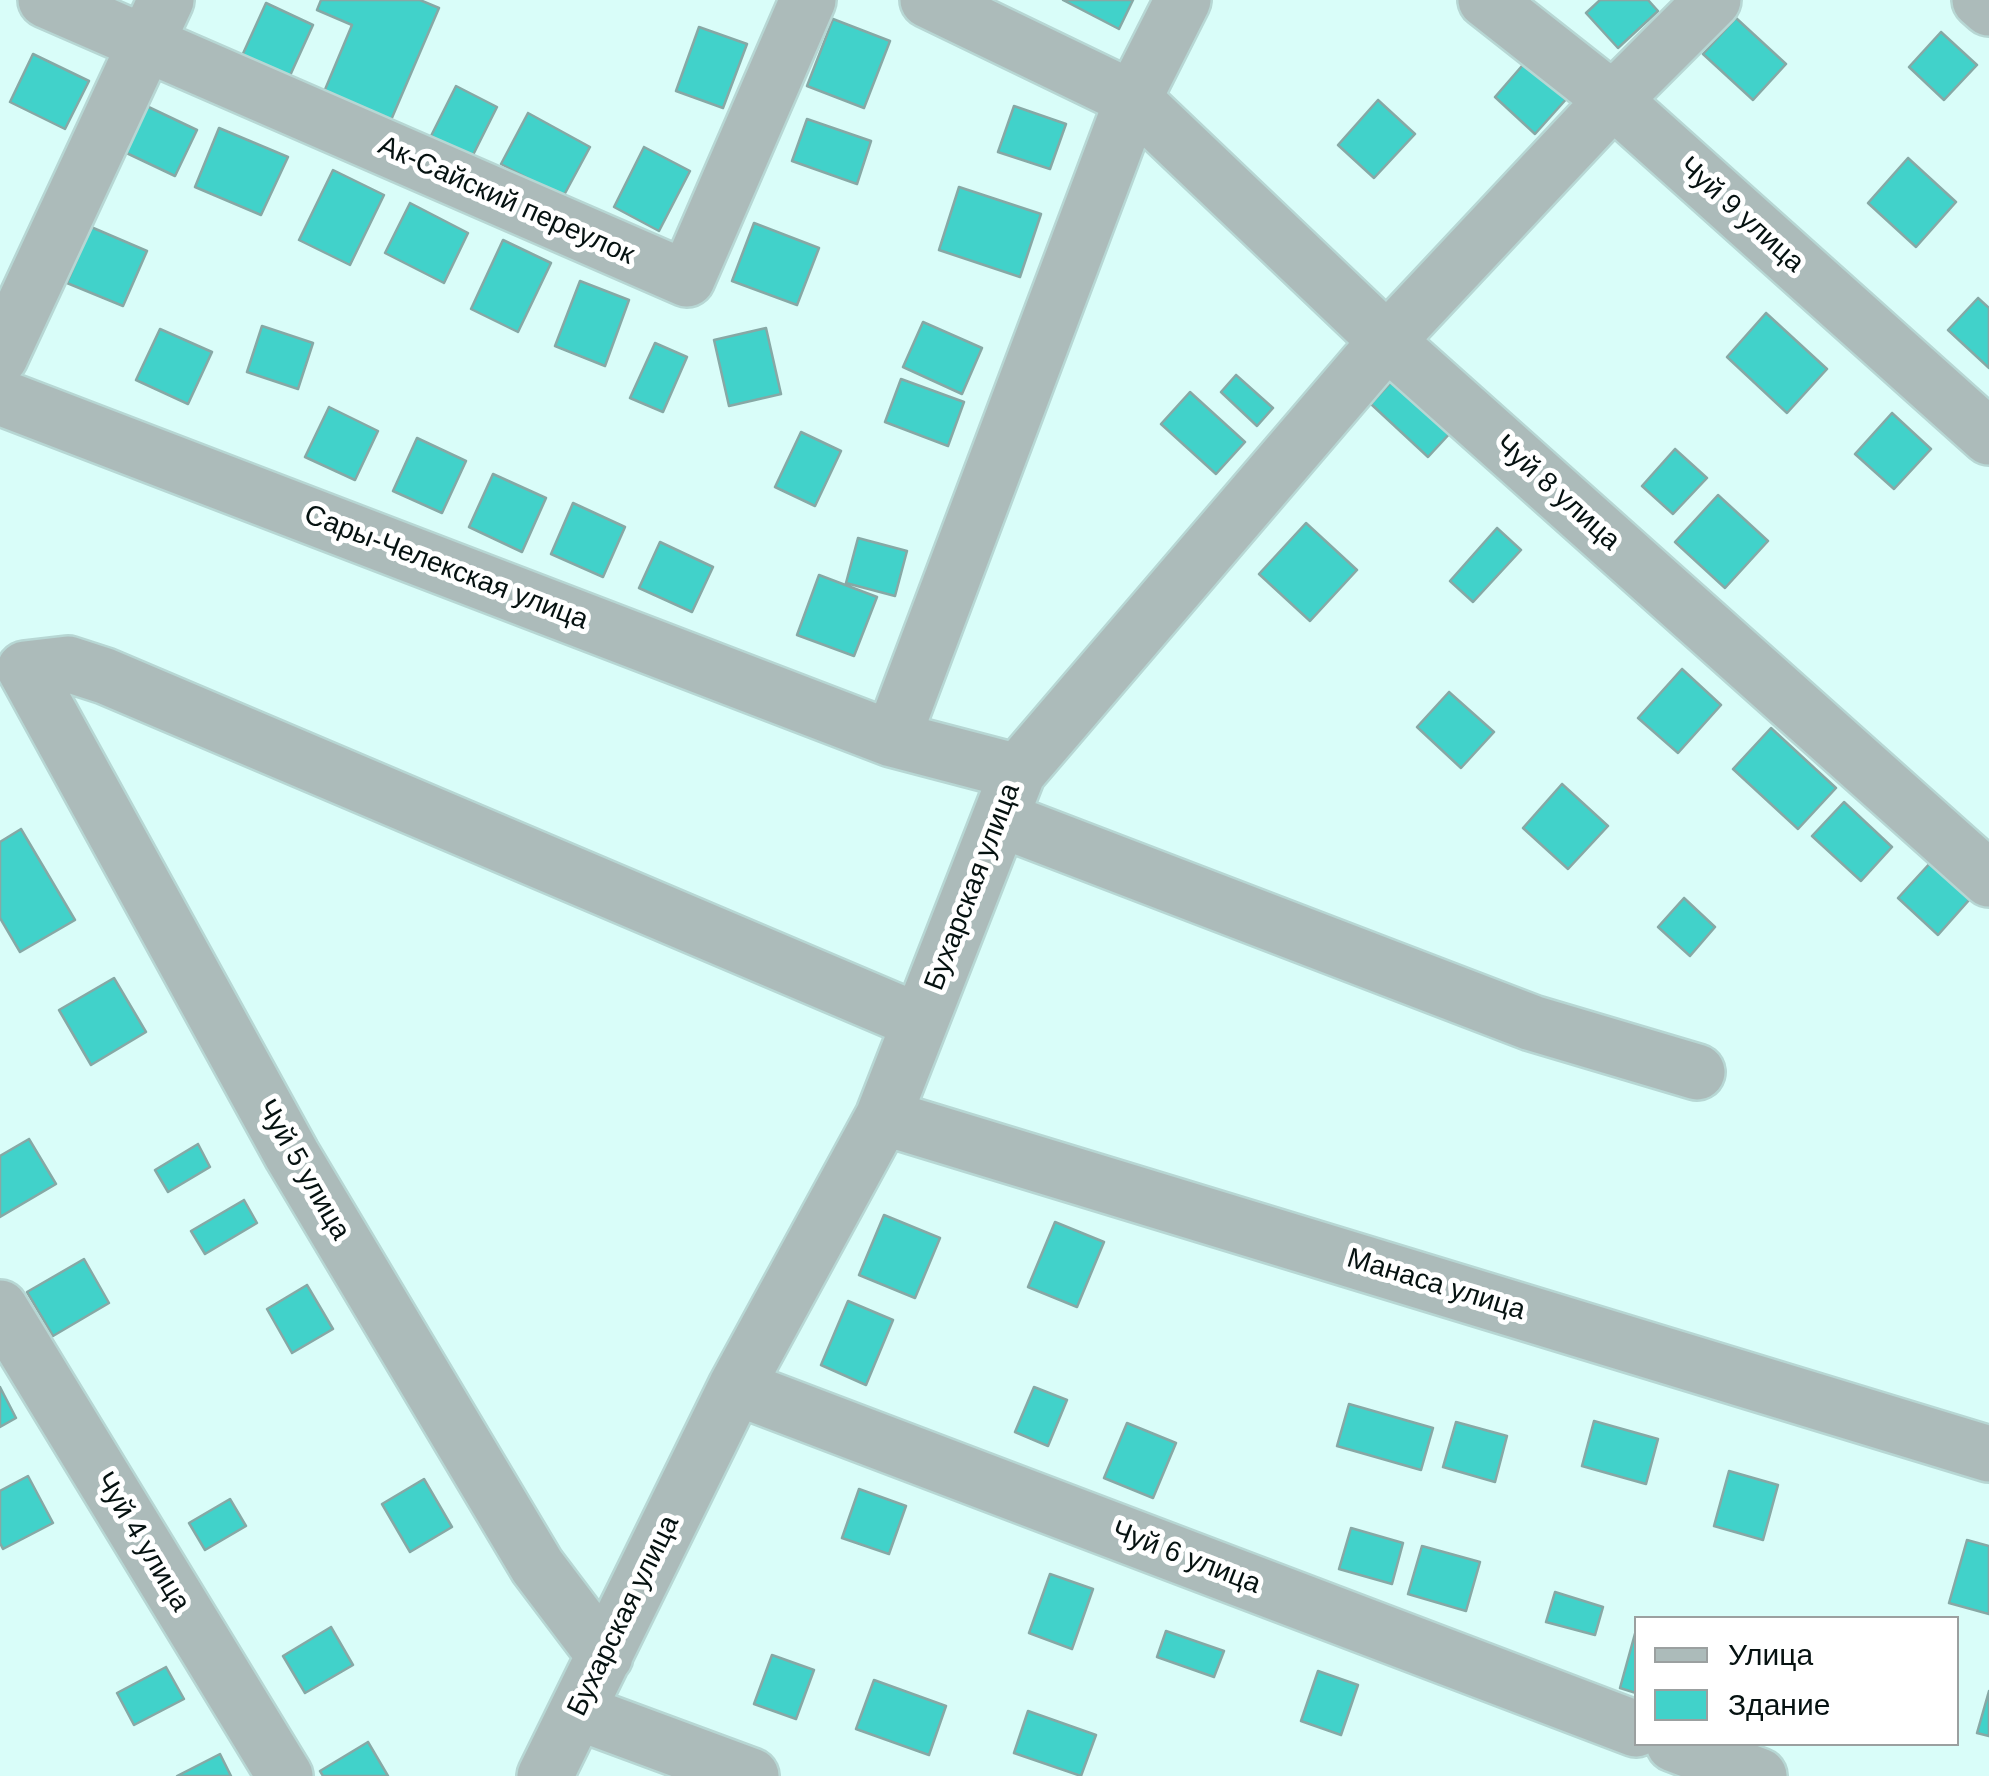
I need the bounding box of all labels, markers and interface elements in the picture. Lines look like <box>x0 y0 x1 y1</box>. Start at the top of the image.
street label: Ак-Сайский переулок <box>373 129 639 273</box>
street label: Чуй 9 улица <box>1672 150 1810 280</box>
street label: Чуй 8 улица <box>1488 428 1626 558</box>
street label: Сары-Челекская улица <box>299 498 593 638</box>
street label: Бухарская улица <box>918 779 1028 995</box>
street label: Чуй 5 улица <box>249 1094 357 1246</box>
street label: Манаса улица <box>1343 1242 1529 1328</box>
street label: Чуй 4 улица <box>87 1466 197 1618</box>
street label: Бухарская улица <box>561 1510 687 1722</box>
street label: Чуй 6 улица <box>1107 1514 1265 1602</box>
legend <box>1634 1616 1959 1746</box>
text: Улица <box>1728 1638 1813 1671</box>
text: Здание <box>1728 1688 1830 1721</box>

